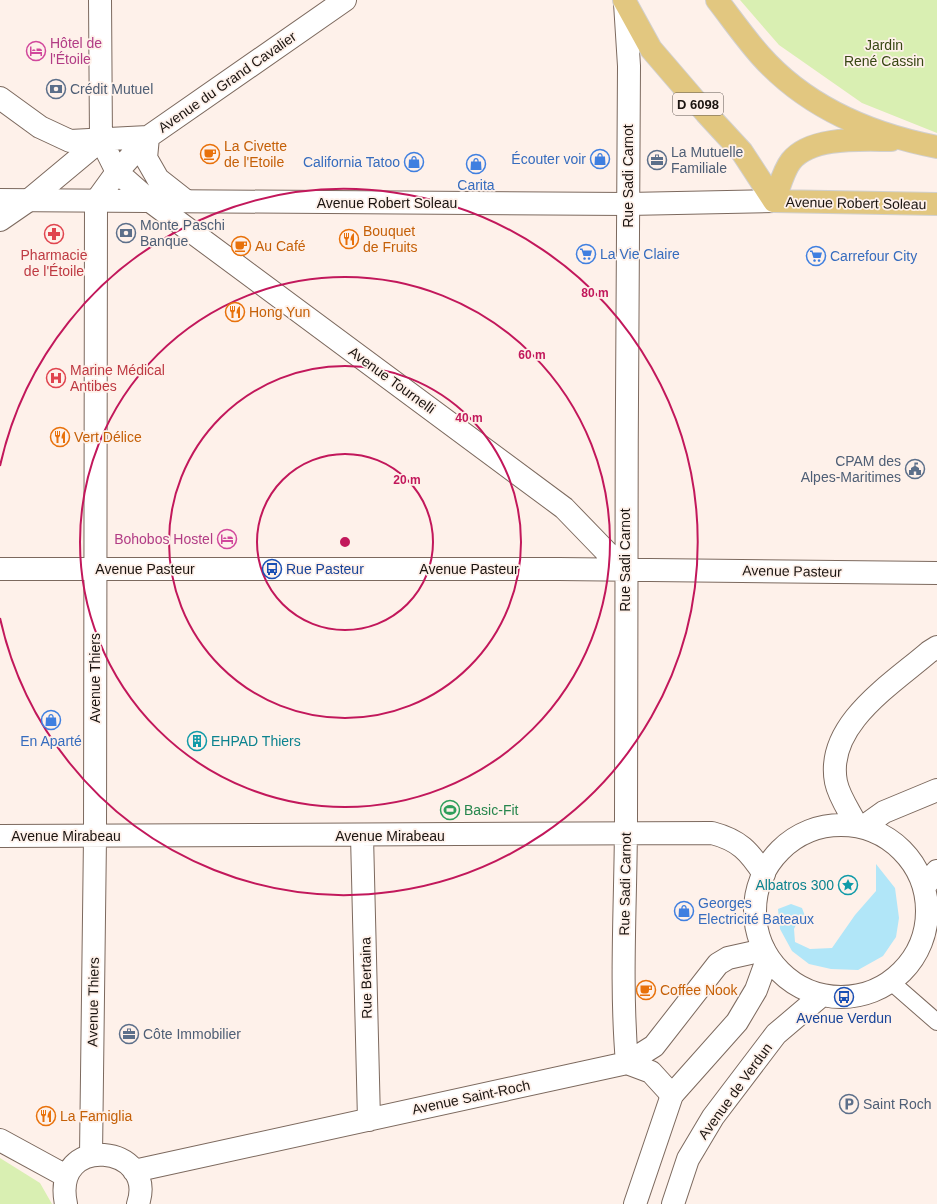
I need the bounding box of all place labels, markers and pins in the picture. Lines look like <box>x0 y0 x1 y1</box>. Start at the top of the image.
place label: Hôtel de l'Étoile <box>50 35 102 67</box>
hotel icon: Hôtel de l'Étoile <box>25 40 47 62</box>
bank icon: Crédit Mutuel <box>45 78 67 100</box>
place label: Crédit Mutuel <box>70 81 153 97</box>
place label: La Civette de l'Etoile <box>224 138 287 170</box>
cafe icon: La Civette de l'Etoile <box>199 143 221 165</box>
place label: La Mutuelle Familiale <box>671 144 744 176</box>
shop icon: Écouter voir <box>589 148 611 170</box>
office icon: La Mutuelle Familiale <box>646 149 668 171</box>
shop icon: California Tatoo <box>403 151 425 173</box>
place label: Écouter voir <box>511 151 586 167</box>
shop icon: Carita <box>465 153 487 175</box>
place label: California Tatoo <box>303 154 400 170</box>
place label: Carita <box>457 177 495 193</box>
place label: Monte Paschi Banque <box>140 217 225 249</box>
bank icon: Monte Paschi Banque <box>115 222 137 244</box>
pharmacy icon: Pharmacie de l'Étoile <box>43 223 65 245</box>
place label: Bouquet de Fruits <box>363 223 417 255</box>
restaurant icon: Bouquet de Fruits <box>338 228 360 250</box>
cafe icon: Au Café <box>230 235 252 257</box>
place label: Au Café <box>255 238 306 254</box>
supermarket icon: La Vie Claire <box>575 243 597 265</box>
supermarket icon: Carrefour City <box>805 245 827 267</box>
place label: La Vie Claire <box>600 246 680 262</box>
place label: Pharmacie de l'Étoile <box>21 247 88 279</box>
place label: Carrefour City <box>830 248 917 264</box>
restaurant icon: Hong Yun <box>224 301 246 323</box>
place label: Hong Yun <box>249 304 310 320</box>
place label: Marine Médical Antibes <box>70 362 165 394</box>
hospital icon: Marine Médical Antibes <box>45 367 67 389</box>
restaurant icon: Vert Délice <box>49 426 71 448</box>
place label: Vert Délice <box>74 429 142 445</box>
place label: CPAM des Alpes-Maritimes <box>801 453 901 485</box>
public building icon: CPAM des Alpes-Maritimes <box>904 458 926 480</box>
hotel icon: Bohobos Hostel <box>216 528 238 550</box>
place label: Bohobos Hostel <box>114 531 213 547</box>
centre of rings <box>338 535 352 549</box>
bus stop icon: Rue Pasteur <box>261 558 283 580</box>
place label: Rue Pasteur <box>286 561 364 577</box>
shop icon: En Aparté <box>40 709 62 731</box>
building icon: EHPAD Thiers <box>186 730 208 752</box>
place label: En Aparté <box>20 733 82 749</box>
place label: EHPAD Thiers <box>211 733 301 749</box>
sports icon: Basic-Fit <box>439 799 461 821</box>
place label: Basic-Fit <box>464 802 519 818</box>
place icon: Albatros 300 <box>837 874 859 896</box>
place label: Albatros 300 <box>755 877 834 893</box>
place label: Georges Electricité Bateaux <box>698 895 814 927</box>
shop icon: Georges Electricité Bateaux <box>673 900 695 922</box>
cafe icon: Coffee Nook <box>635 979 657 1001</box>
place label: Coffee Nook <box>660 982 739 998</box>
bus stop icon: Avenue Verdun <box>833 986 855 1008</box>
place label: Avenue Verdun <box>796 1010 892 1026</box>
office icon: Côte Immobilier <box>118 1023 140 1045</box>
place label: Côte Immobilier <box>143 1026 241 1042</box>
parking icon: Saint Roch <box>838 1093 860 1115</box>
place label: Saint Roch <box>863 1096 931 1112</box>
restaurant icon: La Famiglia <box>35 1105 57 1127</box>
place label: La Famiglia <box>60 1108 133 1124</box>

